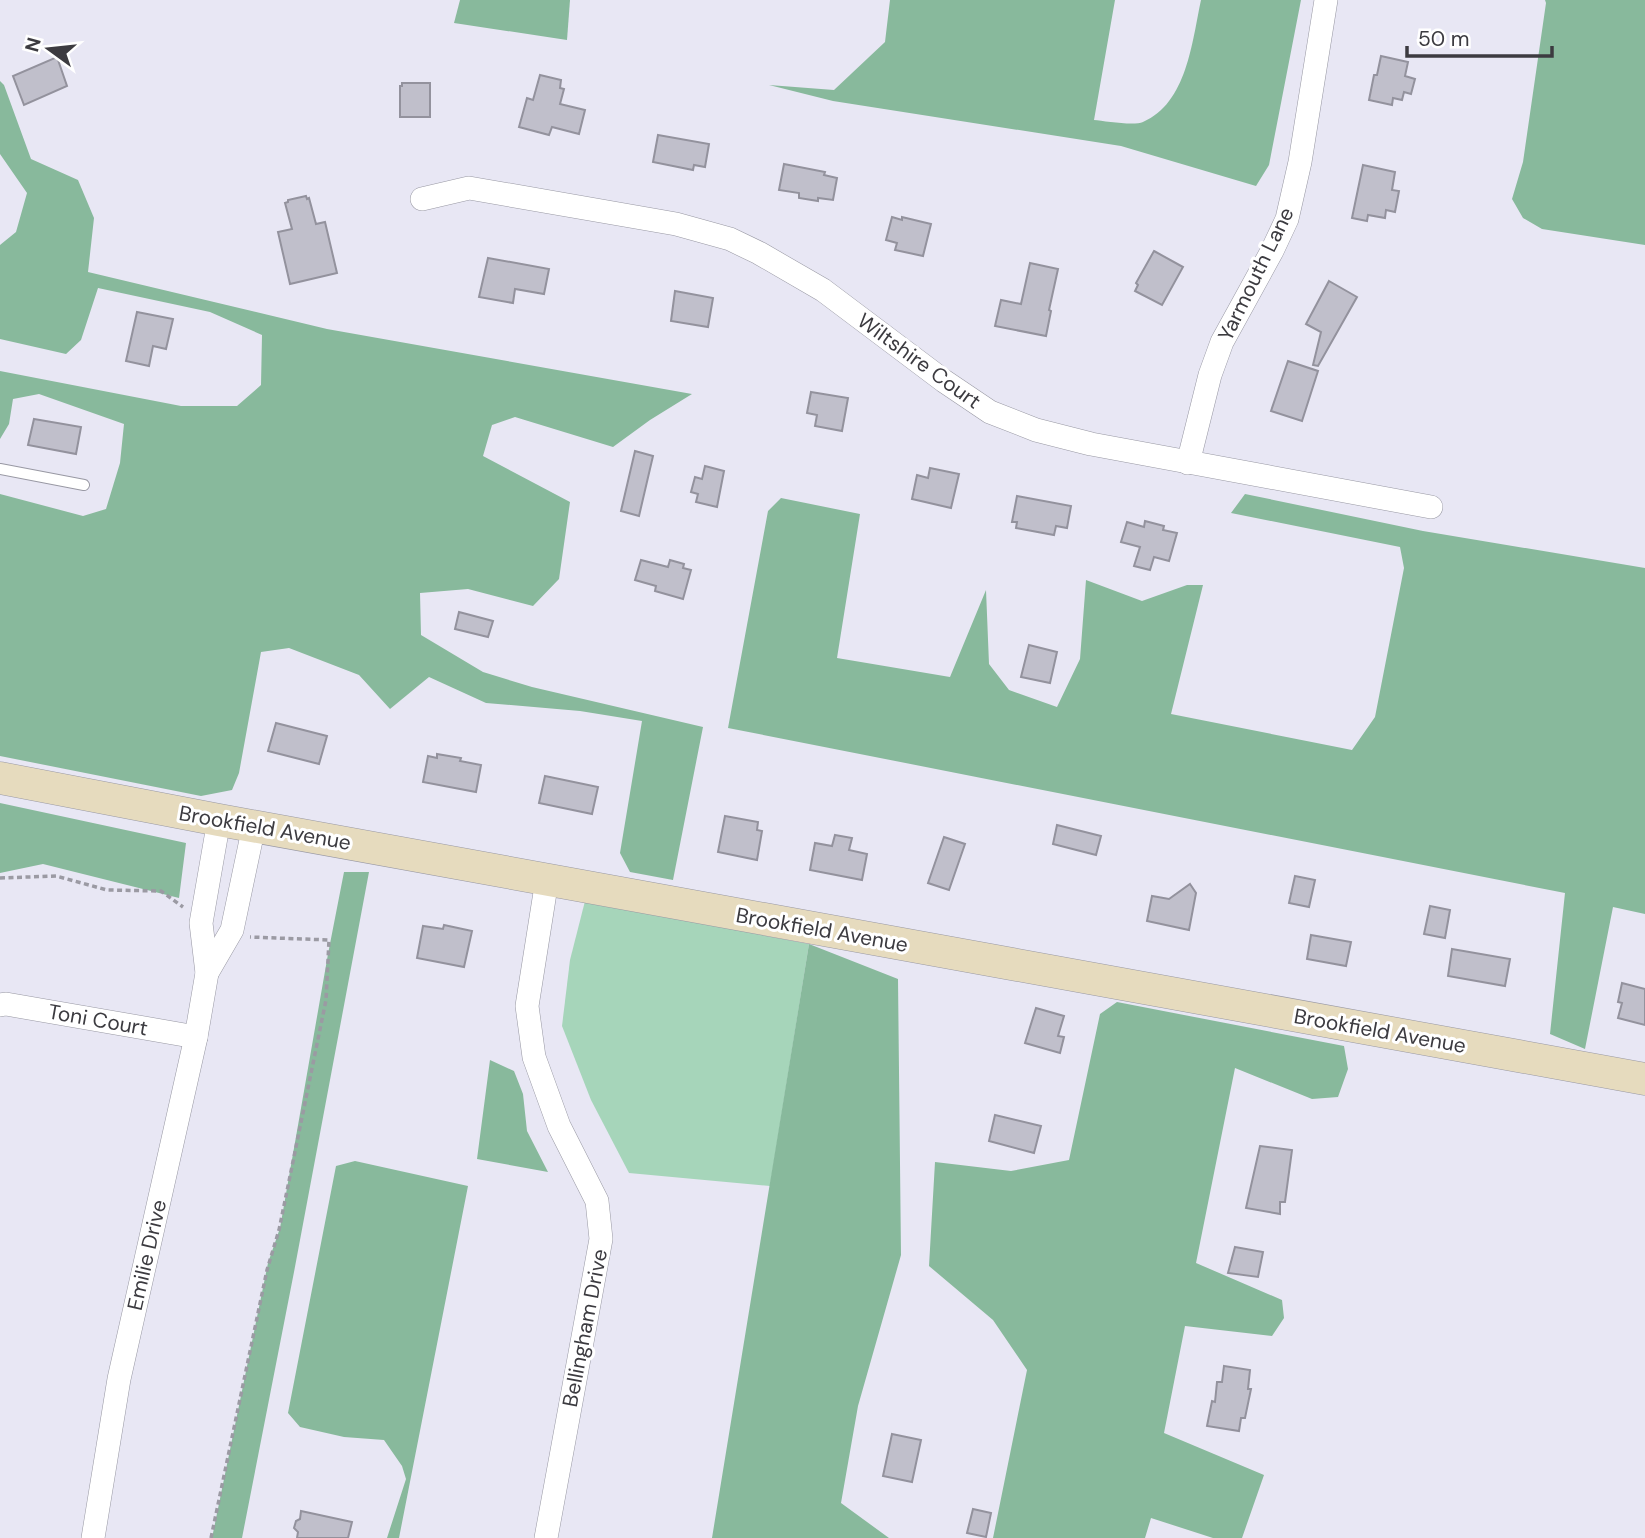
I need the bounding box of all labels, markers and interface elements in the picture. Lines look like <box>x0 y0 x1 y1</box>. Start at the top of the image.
north arrow <box>14 14 84 84</box>
scale bar <box>1407 14 1552 58</box>
text: 50 m <box>1418 25 1469 53</box>
text: N <box>19 35 47 55</box>
street label: Yarmouth Lane <box>1212 202 1300 345</box>
street label: Wiltshire Court <box>852 307 986 415</box>
street label: Brookfield Avenue <box>177 799 353 857</box>
street label: Brookfield Avenue <box>734 901 910 959</box>
street label: Toni Court <box>46 997 150 1043</box>
street label: Brookfield Avenue <box>1292 1002 1468 1060</box>
street label: Emilie Drive <box>121 1197 173 1313</box>
street label: Bellingham Drive <box>556 1247 614 1409</box>

